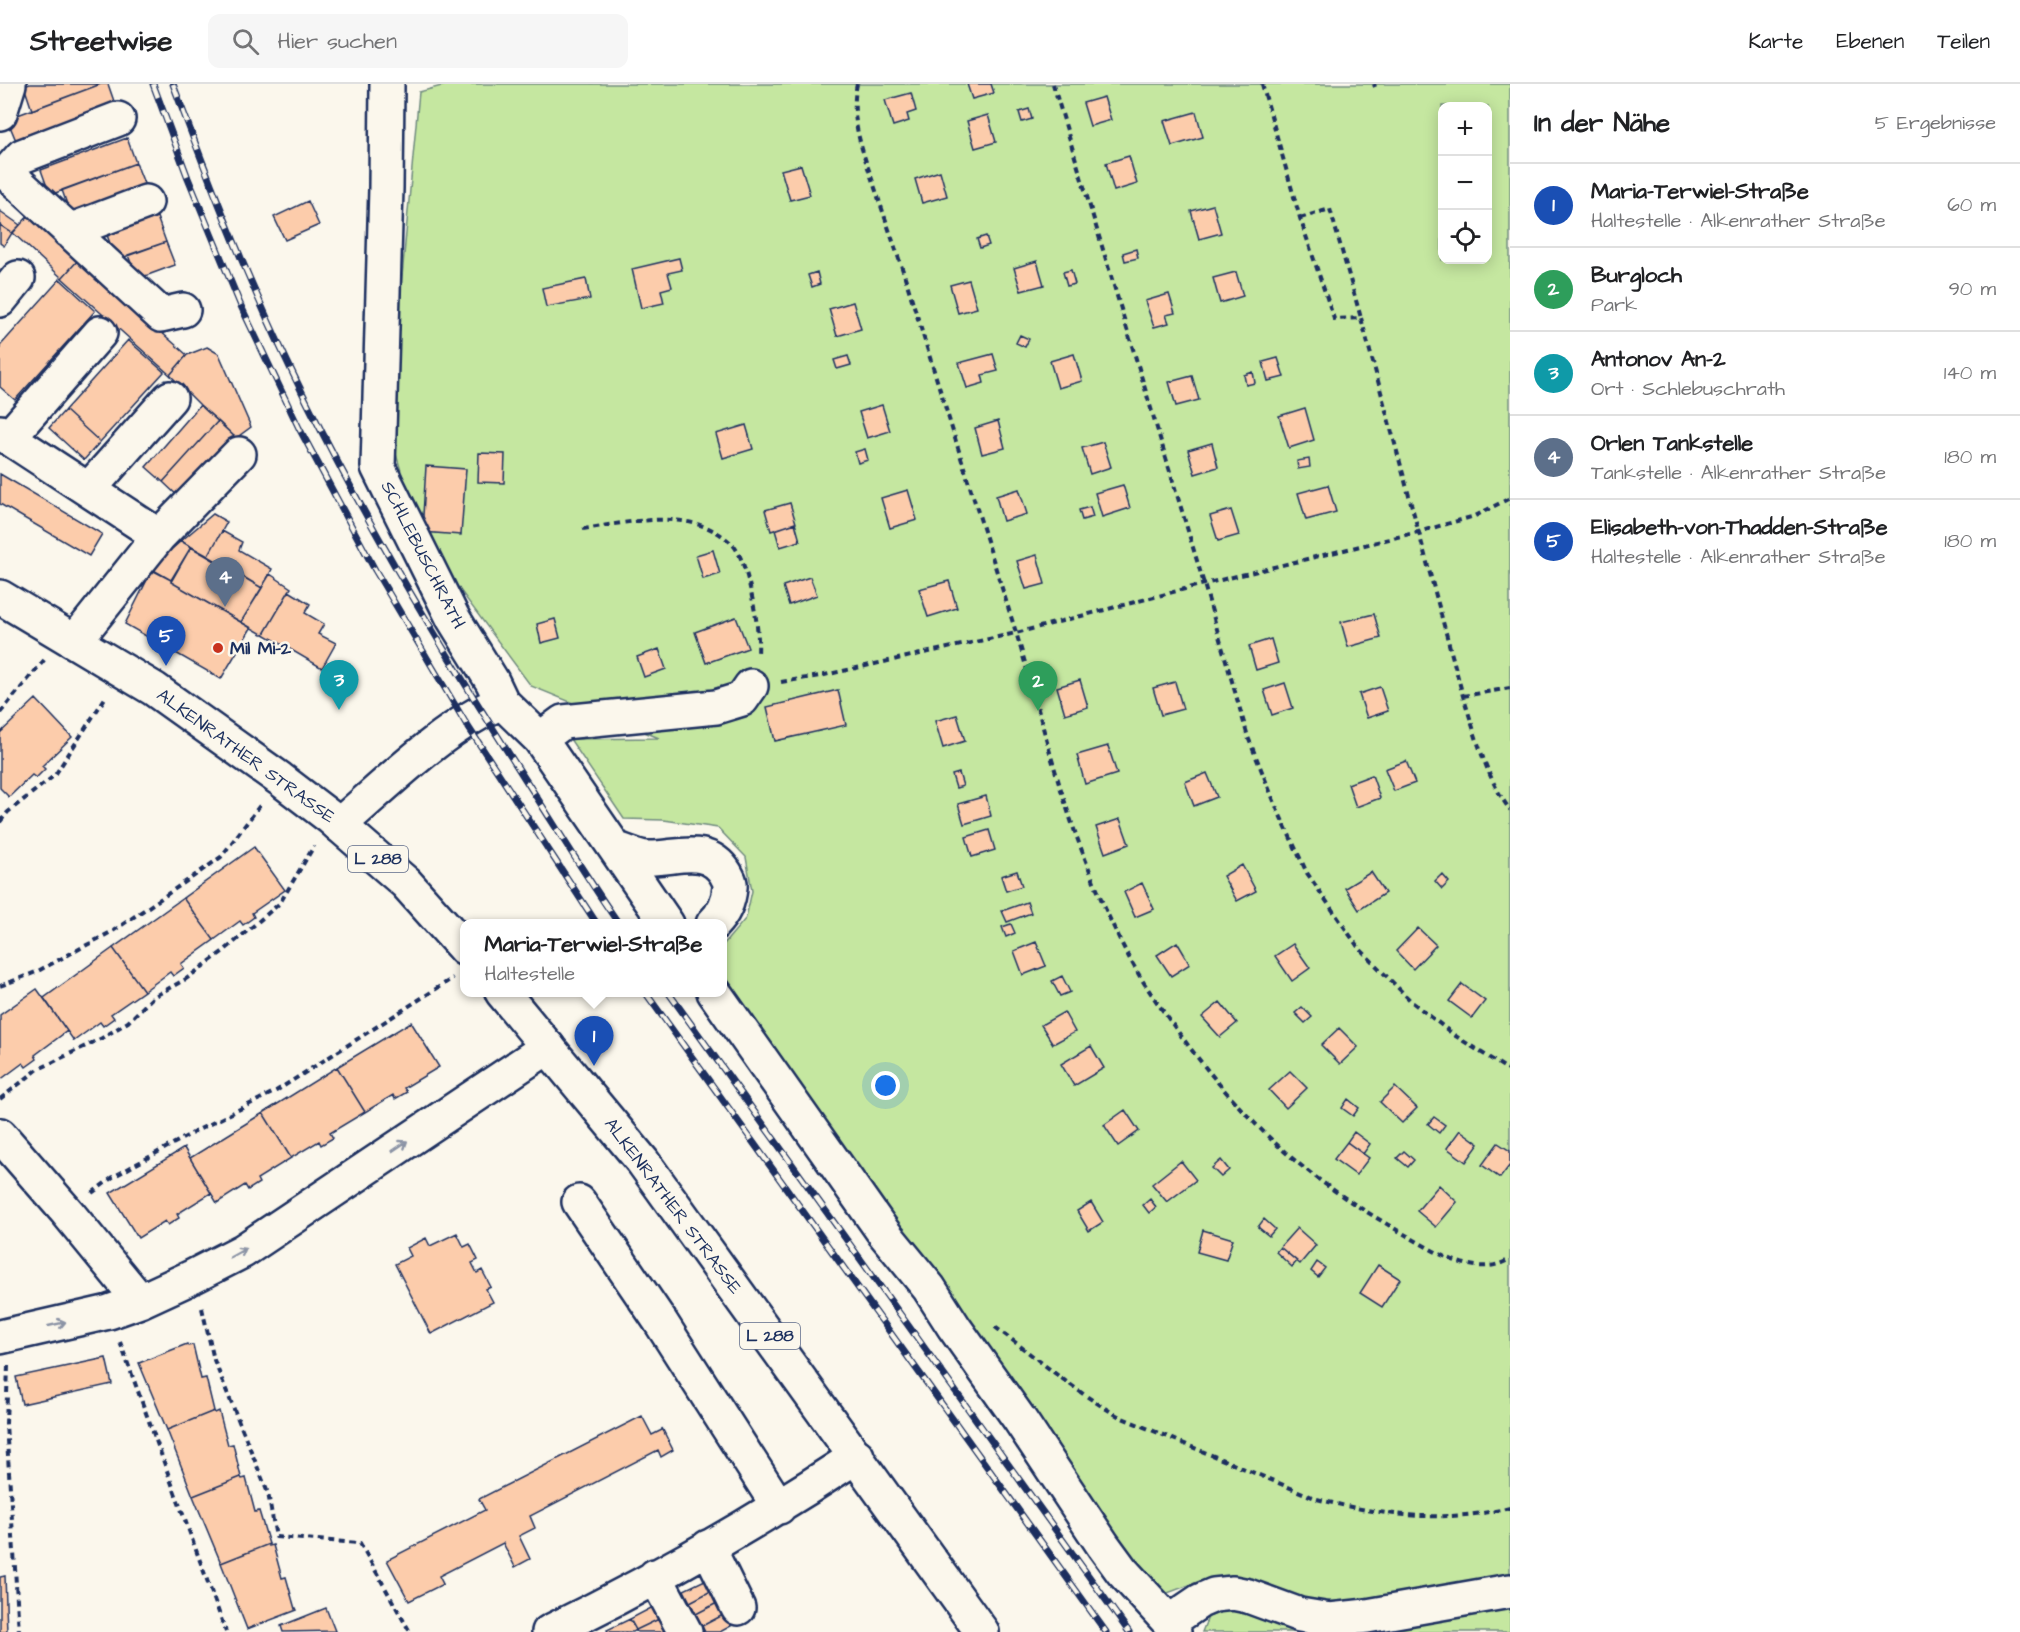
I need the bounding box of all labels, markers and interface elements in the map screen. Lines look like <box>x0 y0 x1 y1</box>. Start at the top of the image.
search box <box>208 14 628 68</box>
text: Streetwise <box>30 22 172 61</box>
icon: search <box>229 25 262 58</box>
text: Hier suchen <box>277 26 397 57</box>
text: Karte <box>1748 27 1803 56</box>
text: Ebenen <box>1836 27 1904 56</box>
text: Teilen <box>1937 27 1990 56</box>
map controls <box>1438 102 1492 264</box>
button: + <box>1438 102 1492 156</box>
text: In der Nähe <box>1534 105 1670 141</box>
text: 5 Ergebnisse <box>1875 109 1996 137</box>
button: − <box>1438 156 1492 210</box>
text: Maria-Terwiel-Straße <box>1591 176 1809 207</box>
text: 1 <box>1552 191 1555 219</box>
text: 60 m <box>1947 191 1996 219</box>
text: Haltestelle · Alkenrather Straße <box>1591 207 1886 235</box>
button: locate <box>1438 210 1492 264</box>
text: Burgloch <box>1591 260 1682 291</box>
text: 2 <box>1548 275 1559 303</box>
text: 90 m <box>1948 275 1996 303</box>
text: Park <box>1591 291 1637 319</box>
text: Antonov An-2 <box>1591 344 1725 375</box>
text: 3 <box>1548 359 1559 387</box>
text: 140 m <box>1944 359 1996 387</box>
text: Ort · Schlebuschrath <box>1591 375 1785 403</box>
text: Orlen Tankstelle <box>1591 428 1753 459</box>
text: 4 <box>1547 443 1560 471</box>
text: 180 m <box>1944 443 1996 471</box>
text: Tankstelle · Alkenrather Straße <box>1591 459 1886 487</box>
street label: SCHLEBUSCHRATH <box>375 477 471 633</box>
text: Elisabeth-von-Thadden-Straße <box>1591 512 1888 543</box>
text: 5 <box>1546 527 1561 555</box>
text: 180 m <box>1944 527 1996 555</box>
text: Haltestelle · Alkenrather Straße <box>1591 543 1886 571</box>
pin: 4 <box>206 558 244 607</box>
pin: 5 <box>146 616 186 666</box>
place label: Mil Mi-2 <box>230 636 292 661</box>
marker: Mil Mi-2 <box>211 641 225 655</box>
pin: 3 <box>320 660 358 710</box>
pin: 2 <box>1018 662 1058 711</box>
street label: ALKENRATHER STRASSE <box>152 683 341 829</box>
road number: L 288 <box>348 846 408 872</box>
popup <box>460 919 727 997</box>
text: Maria-Terwiel-Straße <box>485 929 702 960</box>
text: Haltestelle <box>485 960 575 988</box>
pin: 1 <box>574 1016 614 1066</box>
your location <box>871 1071 900 1100</box>
street label: ALKENRATHER STRASSE <box>598 1113 748 1300</box>
one-way arrow <box>392 1140 408 1152</box>
one-way arrow <box>229 1247 246 1259</box>
one-way arrow <box>47 1318 66 1329</box>
road number: L 288 <box>740 1323 800 1349</box>

